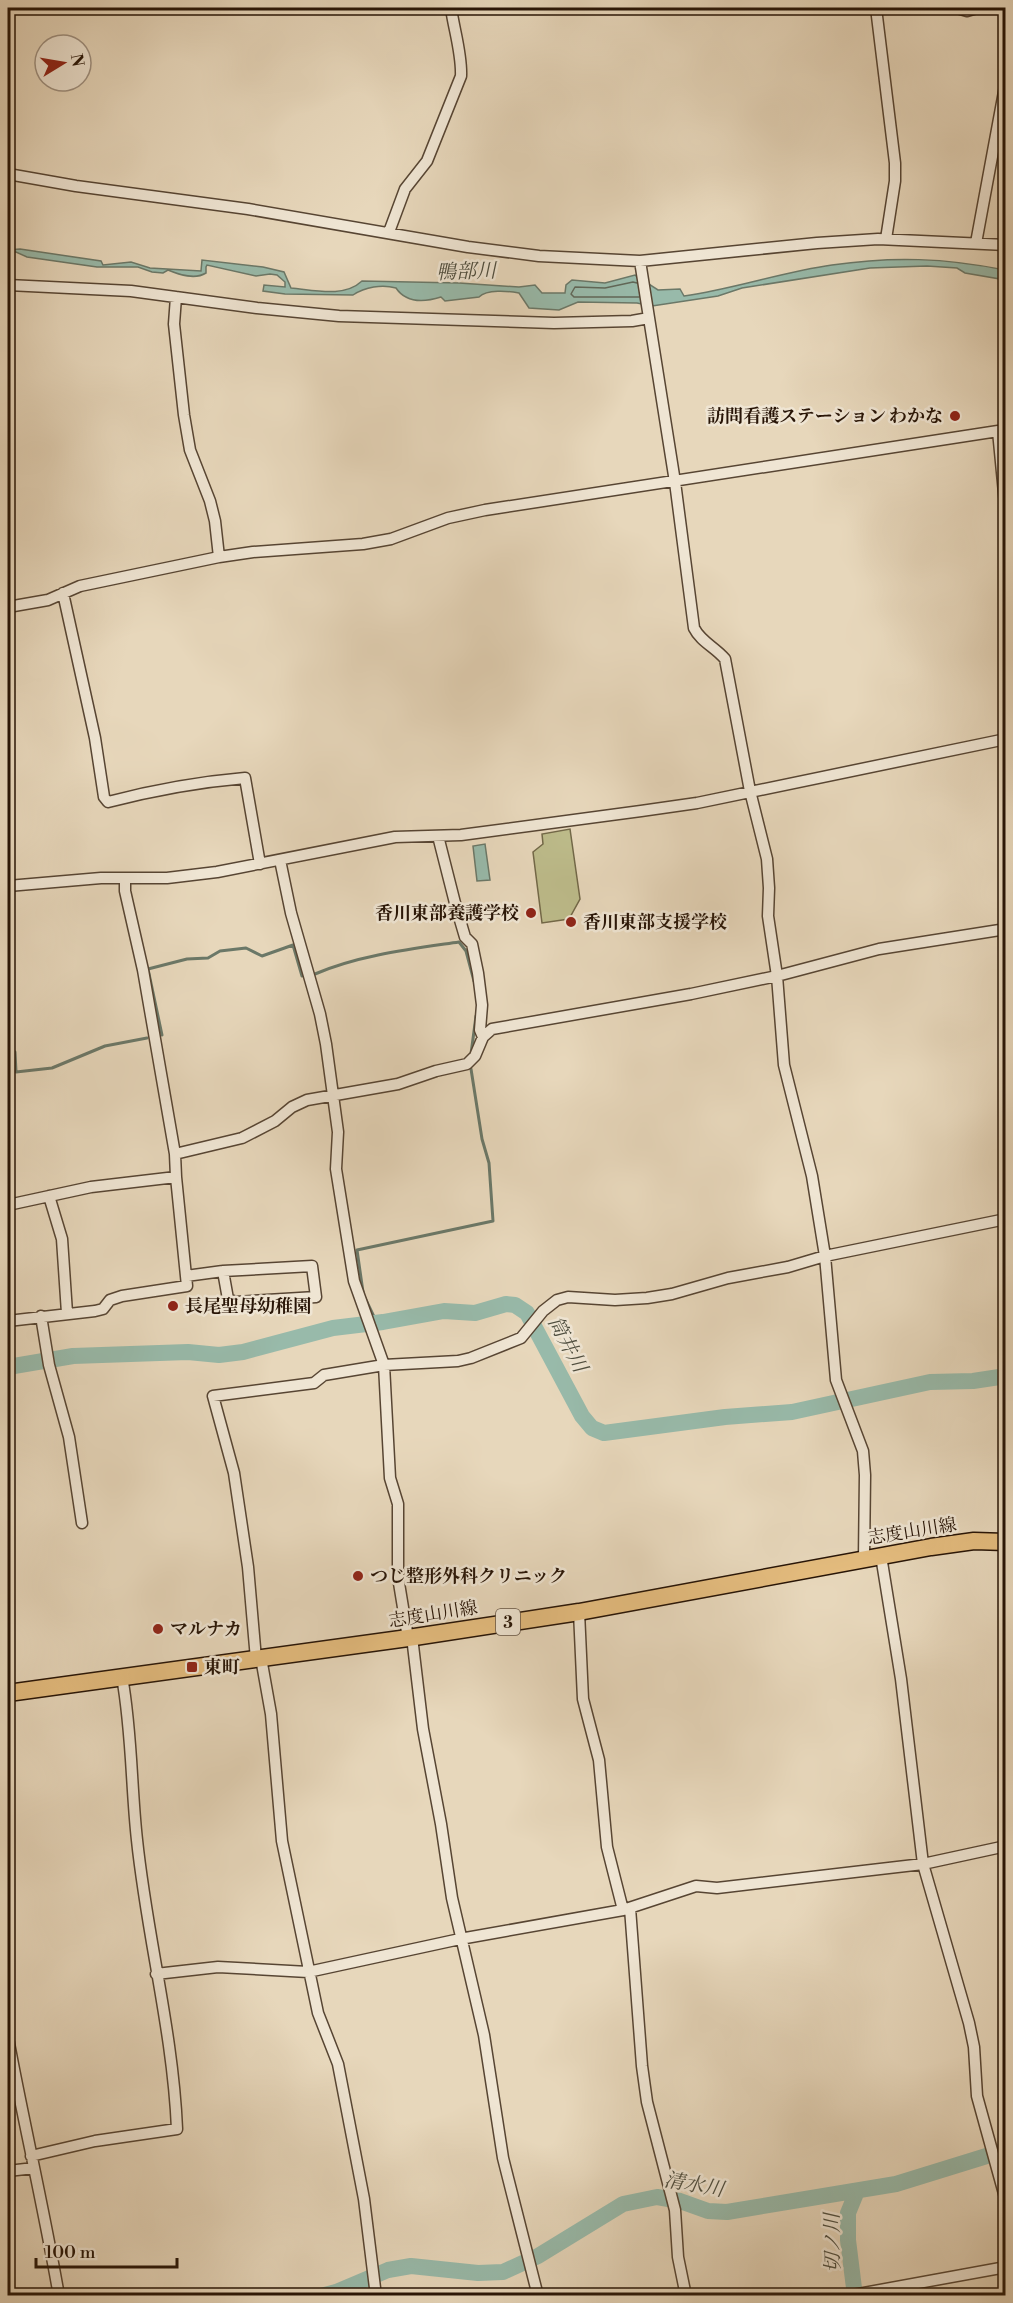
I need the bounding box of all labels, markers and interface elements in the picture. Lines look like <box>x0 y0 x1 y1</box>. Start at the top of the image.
north arrow <box>33 33 93 93</box>
text: N <box>66 52 88 69</box>
water label: 鴨部川 <box>436 259 498 286</box>
place label: 訪問看護ステーション わかな <box>707 405 943 428</box>
marker: 訪問看護ステーション わかな <box>948 409 962 423</box>
place label: 香川東部養護学校 <box>375 902 519 925</box>
marker: 香川東部養護学校 <box>524 906 538 920</box>
place label: 香川東部支援学校 <box>583 911 727 934</box>
marker: 香川東部支援学校 <box>564 915 578 929</box>
place label: 長尾聖母幼稚園 <box>185 1295 311 1318</box>
marker: 長尾聖母幼稚園 <box>166 1299 180 1313</box>
water label: 筒井川 <box>542 1312 593 1379</box>
street label: 志度山川線 <box>866 1513 958 1550</box>
place label: つじ整形外科クリニック <box>370 1565 567 1588</box>
marker: つじ整形外科クリニック <box>351 1569 365 1583</box>
street label: 志度山川線 <box>387 1596 479 1633</box>
road number: 3 <box>496 1609 520 1635</box>
place label: マルナカ <box>170 1618 242 1641</box>
marker: マルナカ <box>151 1622 165 1636</box>
place label: 東町 <box>204 1656 240 1679</box>
marker: 東町 <box>185 1660 199 1674</box>
water label: 清水川 <box>662 2168 727 2203</box>
water label: 切ノ川 <box>820 2211 847 2273</box>
scale bar <box>36 2231 177 2269</box>
text: 100 m <box>45 2241 96 2264</box>

